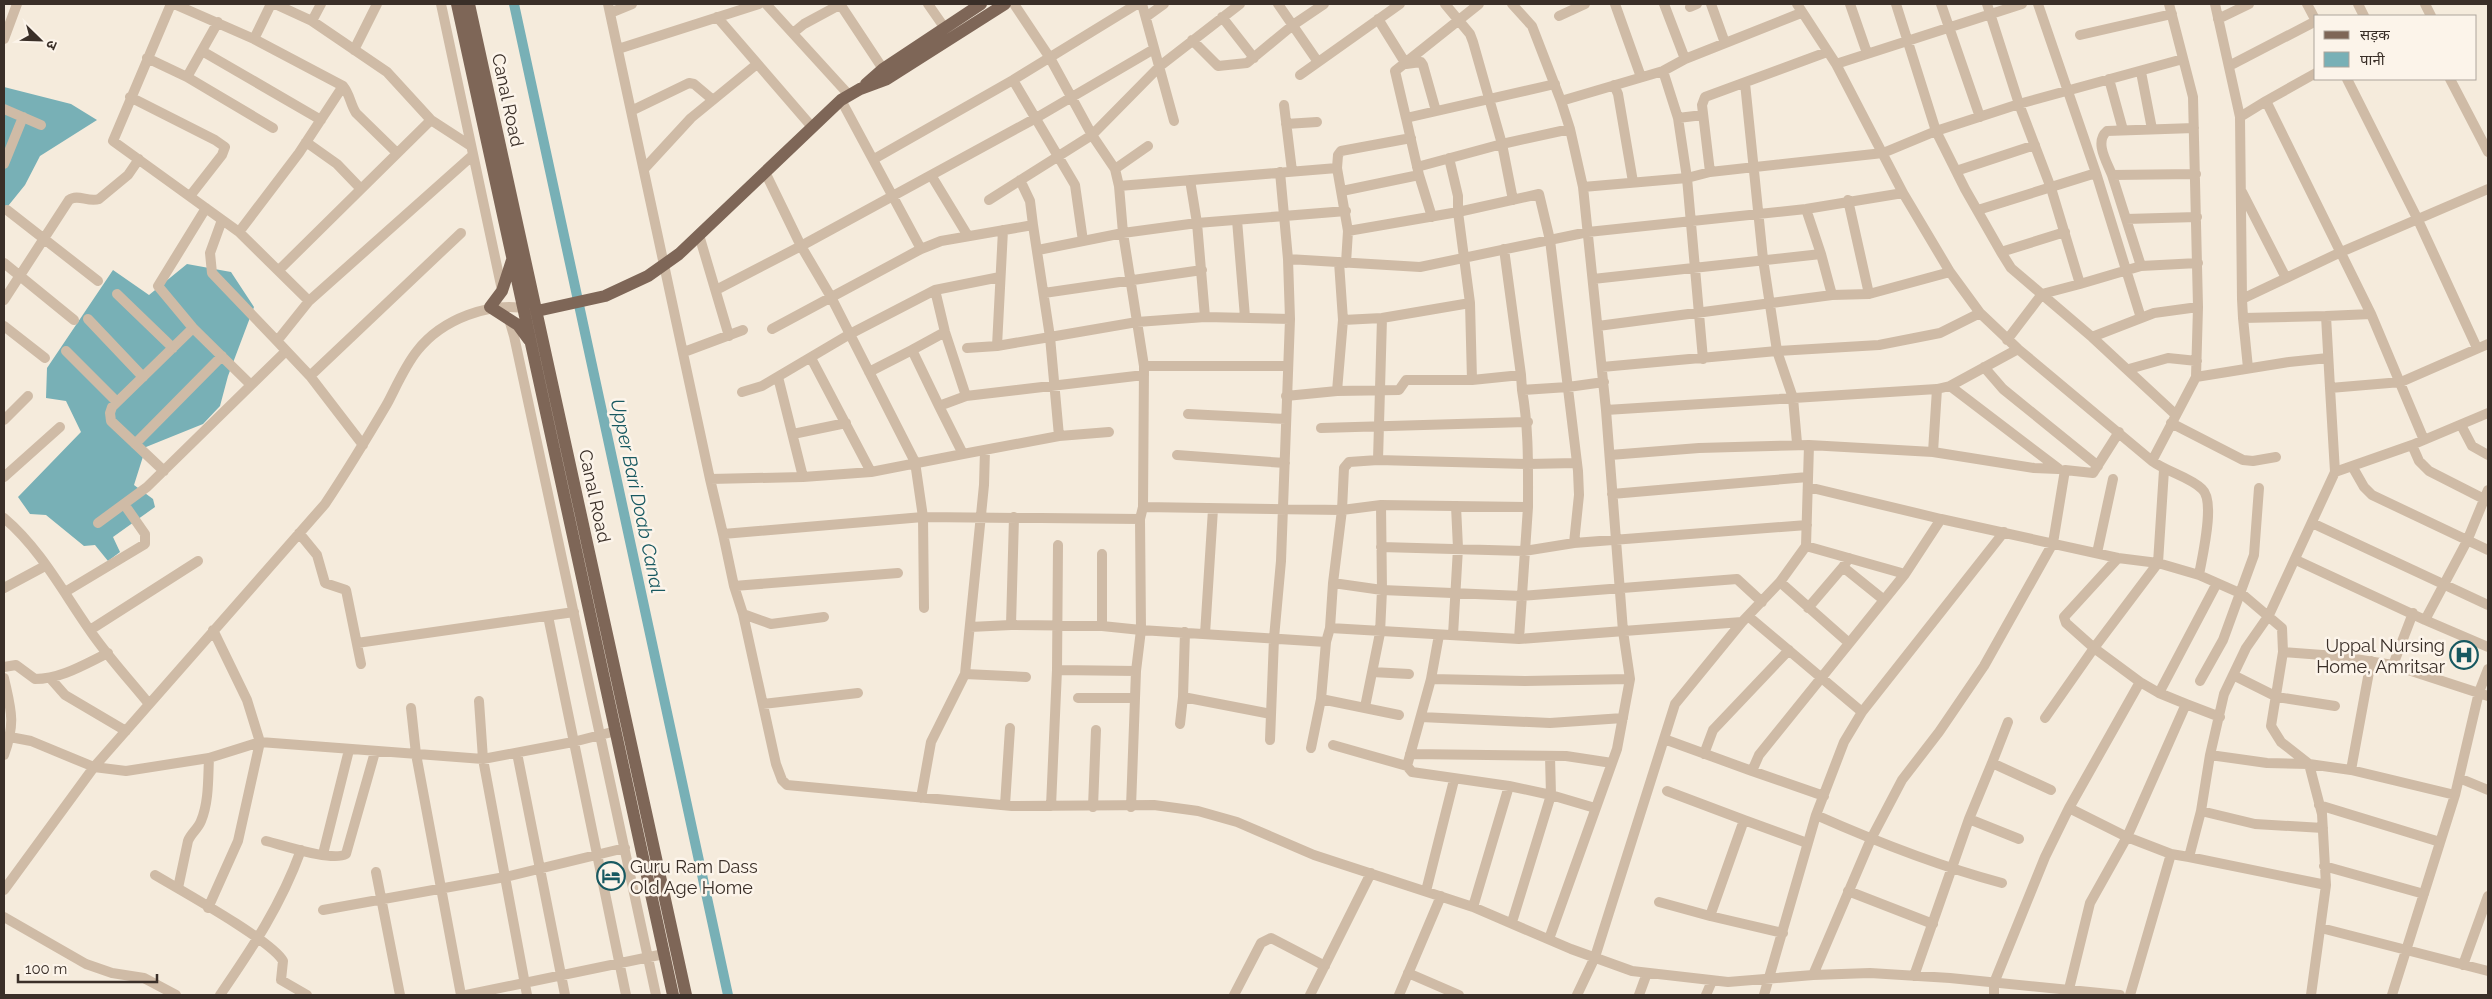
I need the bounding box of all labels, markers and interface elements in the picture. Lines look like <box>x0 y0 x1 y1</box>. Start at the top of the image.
north arrow <box>15 15 65 65</box>
legend <box>2314 15 2477 80</box>
text: सड़क <box>2360 26 2390 44</box>
text: उ <box>43 38 61 53</box>
text: पानी <box>2360 51 2386 69</box>
street label: Canal Road <box>488 52 528 148</box>
water label: Upper Bari Doab Canal <box>607 397 669 595</box>
street label: Canal Road <box>575 448 615 544</box>
place label: Uppal Nursing Home, Amritsar <box>2316 635 2446 677</box>
hospital icon: Uppal Nursing Home, Amritsar <box>2449 640 2479 670</box>
place label: Guru Ram Dass Old Age Home <box>630 856 758 898</box>
hotel icon: Guru Ram Dass Old Age Home <box>596 861 626 891</box>
scale bar <box>18 952 156 984</box>
text: 100 m <box>25 960 67 978</box>

